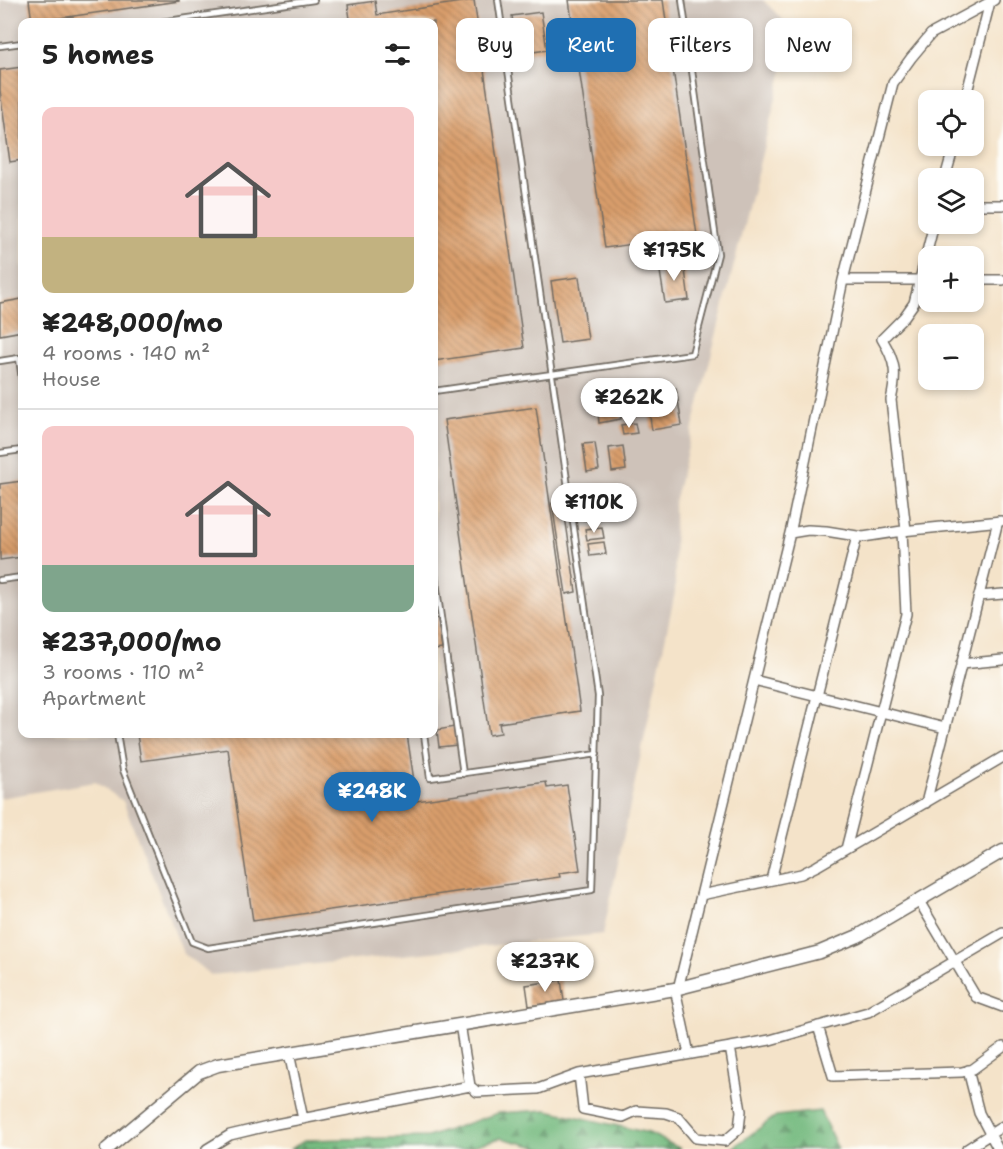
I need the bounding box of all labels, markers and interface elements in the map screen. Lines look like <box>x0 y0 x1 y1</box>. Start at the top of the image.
chip: Buy <box>456 18 534 72</box>
chip: Rent <box>546 18 636 72</box>
chip: Filters <box>648 18 753 72</box>
chip: New <box>765 18 852 72</box>
text: 5 homes <box>42 37 154 72</box>
icon: filters <box>381 38 414 71</box>
map controls <box>918 90 984 390</box>
button: locate <box>918 90 984 156</box>
icon: home <box>174 146 282 254</box>
button: layers <box>918 168 984 234</box>
pin: ¥175K <box>632 231 716 282</box>
text: ¥175K <box>643 237 705 263</box>
button: + <box>918 246 984 312</box>
text: ¥248,000/mo <box>42 305 223 340</box>
button: − <box>918 324 984 390</box>
text: 4 rooms · 140 m² <box>42 340 210 366</box>
text: House <box>42 366 101 392</box>
pin: ¥262K <box>587 378 671 429</box>
text: ¥262K <box>595 384 663 410</box>
icon: home <box>174 465 282 573</box>
pin: ¥110K <box>552 483 636 534</box>
text: ¥110K <box>565 489 623 515</box>
text: ¥237,000/mo <box>42 624 222 659</box>
text: 3 rooms · 110 m² <box>42 659 205 685</box>
text: Apartment <box>42 685 146 711</box>
pin: ¥248K <box>330 772 414 823</box>
text: ¥248K <box>338 778 406 804</box>
pin: ¥237K <box>503 942 587 993</box>
text: ¥237K <box>511 948 579 974</box>

